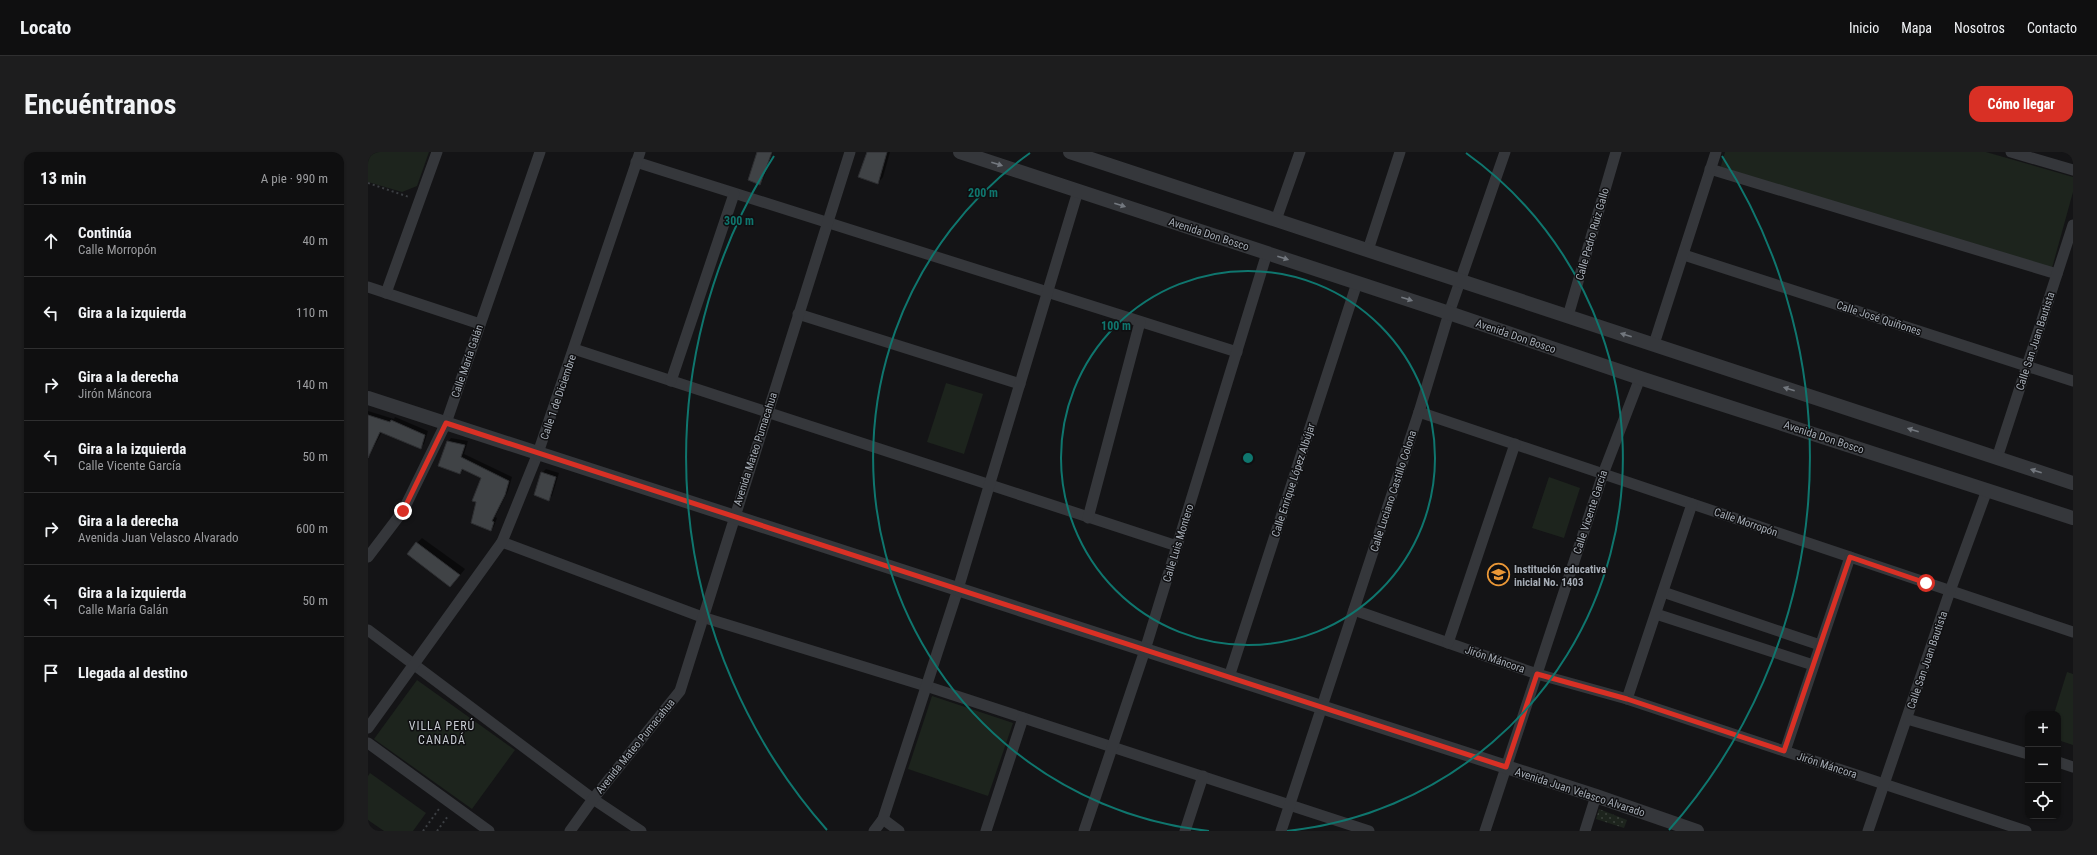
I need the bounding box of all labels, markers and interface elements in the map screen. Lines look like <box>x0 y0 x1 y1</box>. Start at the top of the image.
text: Locato <box>20 16 71 39</box>
text: Inicio <box>1849 20 1879 36</box>
text: Mapa <box>1901 20 1932 36</box>
text: Nosotros <box>1954 20 2005 36</box>
text: Contacto <box>2027 20 2077 36</box>
button: Cómo llegar <box>1969 86 2073 122</box>
text: Encuéntranos <box>24 88 176 121</box>
one-way arrow <box>991 161 1003 167</box>
text: 13 min <box>40 168 86 188</box>
text: A pie · 990 m <box>261 171 328 186</box>
text: 200 m <box>968 186 998 200</box>
street label: Calle Pedro Ruiz Gallo <box>1573 186 1612 282</box>
one-way arrow <box>1114 202 1126 208</box>
text: 300 m <box>724 214 754 228</box>
street label: Avenida Don Bosco <box>1167 215 1251 254</box>
text: Continúa <box>78 224 132 242</box>
icon: ahead <box>40 230 62 252</box>
text: 40 m <box>302 233 328 248</box>
text: Calle Morropón <box>78 242 157 257</box>
one-way arrow <box>1278 256 1290 262</box>
street label: Calle San Juan Bautista <box>2013 290 2058 392</box>
one-way arrow <box>1401 296 1413 302</box>
street label: Calle José Quiñones <box>1835 299 1923 338</box>
icon: left <box>40 302 62 324</box>
text: Gira a la izquierda <box>78 304 186 322</box>
text: 110 m <box>296 305 328 320</box>
street label: Avenida Don Bosco <box>1474 317 1558 356</box>
text: 100 m <box>1101 319 1131 333</box>
street label: Calle María Galán <box>449 323 486 399</box>
one-way arrow <box>1619 332 1631 338</box>
street label: Calle 1 de Diciembre <box>538 353 579 441</box>
text: Gira a la derecha <box>78 368 179 386</box>
icon: right <box>40 374 62 396</box>
text: 140 m <box>296 377 328 392</box>
text: Jirón Máncora <box>78 386 152 401</box>
one-way arrow <box>1783 386 1795 392</box>
street label: Avenida Mateo Pumacahua <box>731 391 780 507</box>
street label: Avenida Don Bosco <box>1782 418 1866 457</box>
street label: Calle Enrique López Albújar <box>1269 421 1318 539</box>
one-way arrow <box>1906 426 1918 432</box>
street label: Calle Luciano Castillo Colona <box>1368 429 1419 553</box>
text: Gira a la izquierda <box>78 440 186 458</box>
icon: left <box>40 446 62 468</box>
text: 50 m <box>302 449 328 464</box>
centre of rings <box>1241 451 1255 465</box>
text: Calle Vicente García <box>78 458 181 473</box>
one-way arrow <box>2030 467 2042 473</box>
street label: Calle Vicente García <box>1571 469 1610 556</box>
route end <box>394 502 412 520</box>
street label: Calle Luis Montero <box>1160 502 1197 584</box>
street label: Calle Morropón <box>1712 506 1779 539</box>
text: Gira a la derecha <box>78 512 179 530</box>
icon: right <box>40 518 62 540</box>
text: 600 m <box>296 521 328 536</box>
text: Avenida Juan Velasco Alvarado <box>78 530 239 545</box>
school or university icon: Institución educativa inicial No. 1403 <box>1486 562 1512 588</box>
place label: Institución educativa inicial No. 1403 <box>1514 563 1606 589</box>
route start <box>1917 574 1935 592</box>
text: Gira a la izquierda <box>78 584 186 602</box>
icon: left <box>40 590 62 612</box>
text: 50 m <box>302 593 328 608</box>
text: Calle María Galán <box>78 602 168 617</box>
street label: Calle San Juan Bautista <box>1905 609 1950 711</box>
street label: Jirón Máncora <box>1463 643 1526 676</box>
icon: arrive <box>40 662 62 684</box>
text: Llegada al destino <box>78 664 188 682</box>
street label: Avenida Mateo Pumacahua <box>593 696 678 796</box>
map controls <box>2025 711 2061 819</box>
button: + <box>2025 711 2061 747</box>
district label: VILLA PERÚ CANADÁ <box>409 718 475 747</box>
button: − <box>2025 747 2061 783</box>
street label: Jirón Máncora <box>1795 750 1859 781</box>
street label: Avenida Juan Velasco Alvarado <box>1513 765 1647 820</box>
button: locate <box>2025 783 2061 819</box>

